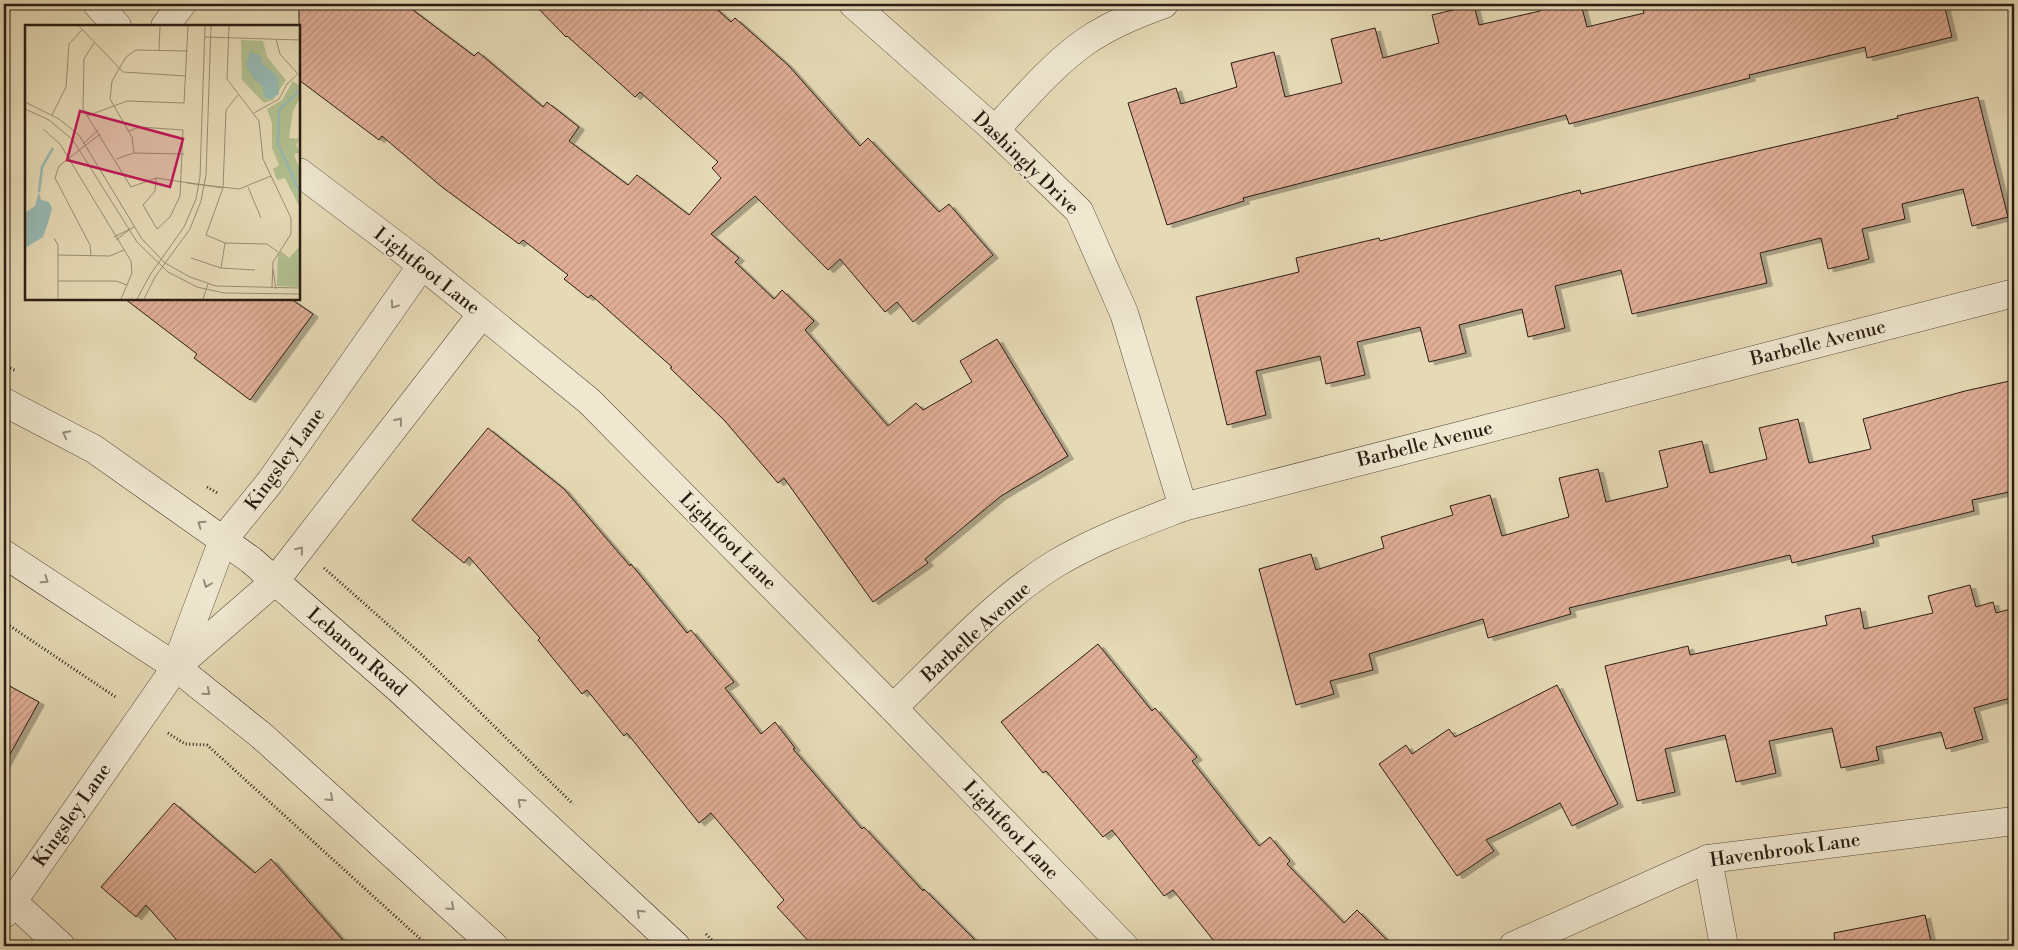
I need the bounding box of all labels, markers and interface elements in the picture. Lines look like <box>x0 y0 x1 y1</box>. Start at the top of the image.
inset map <box>25 25 300 300</box>
street label: Dashingly Drive <box>968 106 1084 220</box>
street label: Lightfoot Lane <box>369 222 485 320</box>
one-way arrow <box>391 299 400 309</box>
street label: Barbelle Avenue <box>1747 315 1888 372</box>
street label: Kingsley Lane <box>240 403 330 515</box>
street label: Barbelle Avenue <box>1354 416 1495 473</box>
one-way arrow <box>393 417 402 427</box>
one-way arrow <box>62 430 71 440</box>
street label: Lightfoot Lane <box>674 487 782 595</box>
one-way arrow <box>197 521 206 530</box>
one-way arrow <box>294 547 302 556</box>
one-way arrow <box>40 573 49 583</box>
street label: Barbelle Avenue <box>916 577 1036 688</box>
one-way arrow <box>203 579 213 588</box>
street label: Lebanon Road <box>302 602 412 702</box>
one-way arrow <box>201 687 210 695</box>
street label: Kingsley Lane <box>27 759 117 871</box>
street label: Lightfoot Lane <box>958 776 1064 884</box>
one-way arrow <box>325 792 334 801</box>
one-way arrow <box>518 799 527 808</box>
street label: Havenbrook Lane <box>1708 828 1862 872</box>
one-way arrow <box>445 901 454 910</box>
one-way arrow <box>637 910 646 919</box>

